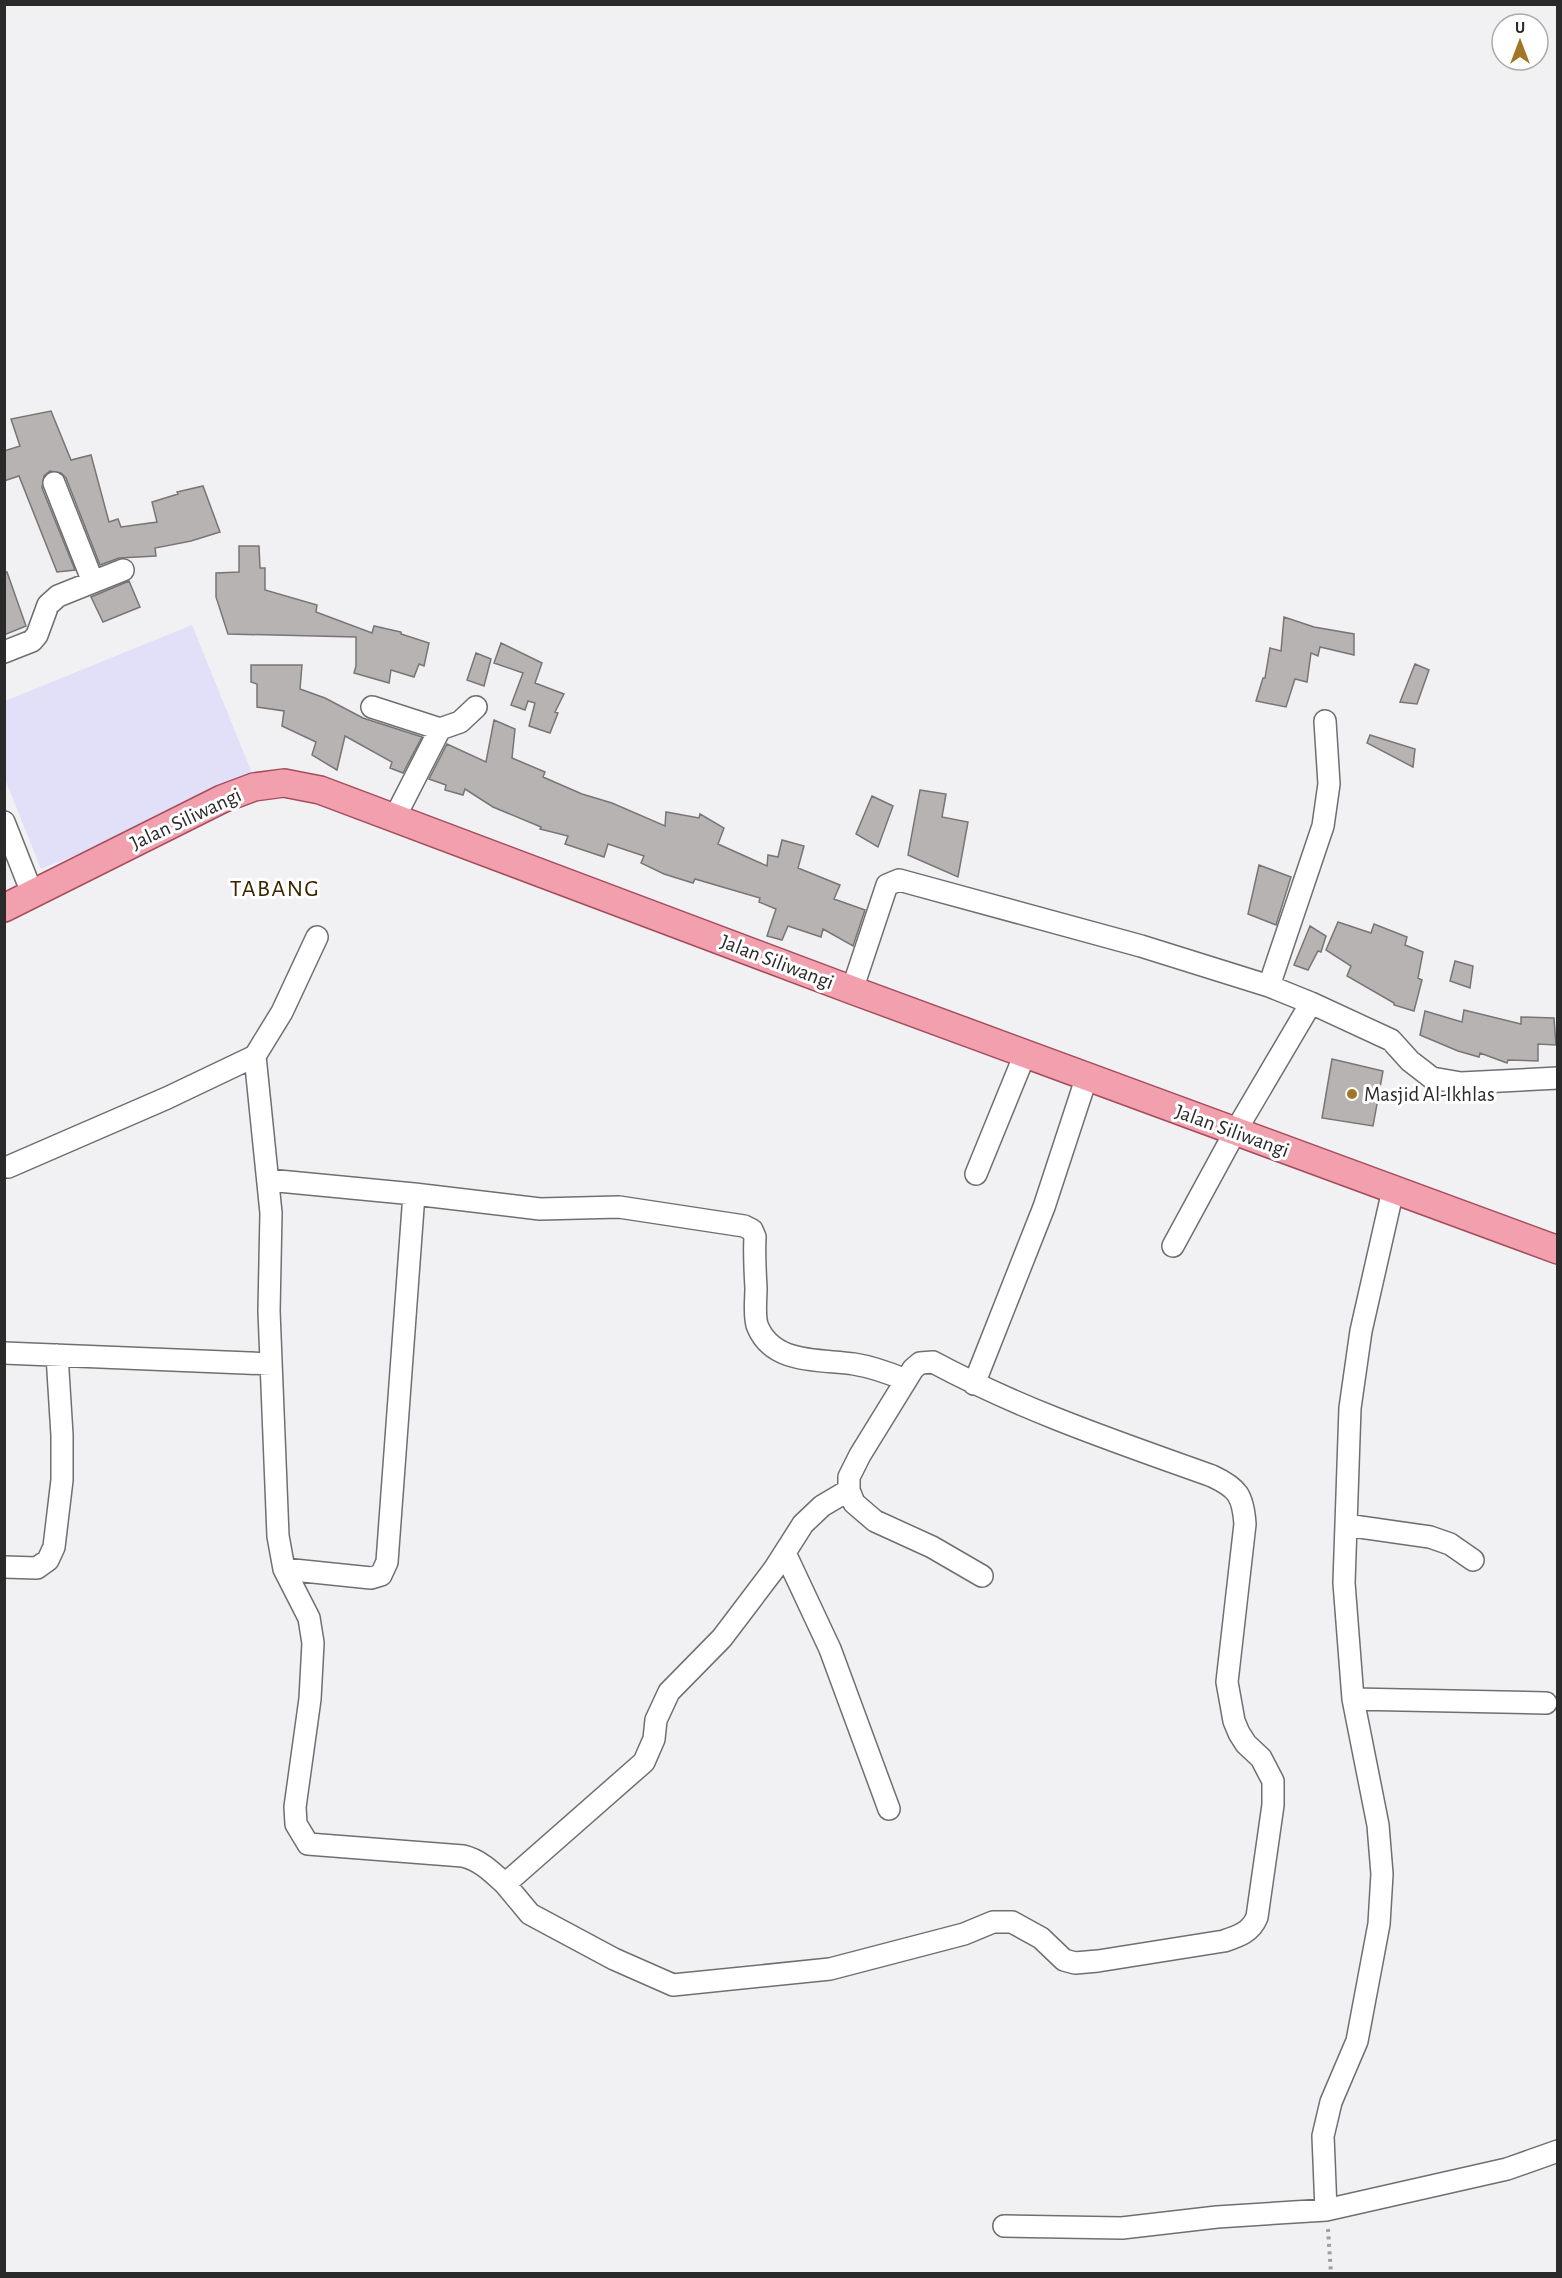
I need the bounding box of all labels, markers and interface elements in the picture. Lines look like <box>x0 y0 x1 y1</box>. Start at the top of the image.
north arrow <box>1490 12 1550 72</box>
text: U <box>1515 20 1525 36</box>
street label: Jalan Siliwangi <box>127 784 245 854</box>
district label: TABANG <box>230 877 320 901</box>
street label: Jalan Siliwangi <box>717 931 837 993</box>
place label: Masjid Al-Ikhlas <box>1364 1084 1495 1105</box>
marker: Masjid Al-Ikhlas <box>1345 1087 1359 1101</box>
street label: Jalan Siliwangi <box>1172 1101 1292 1161</box>

